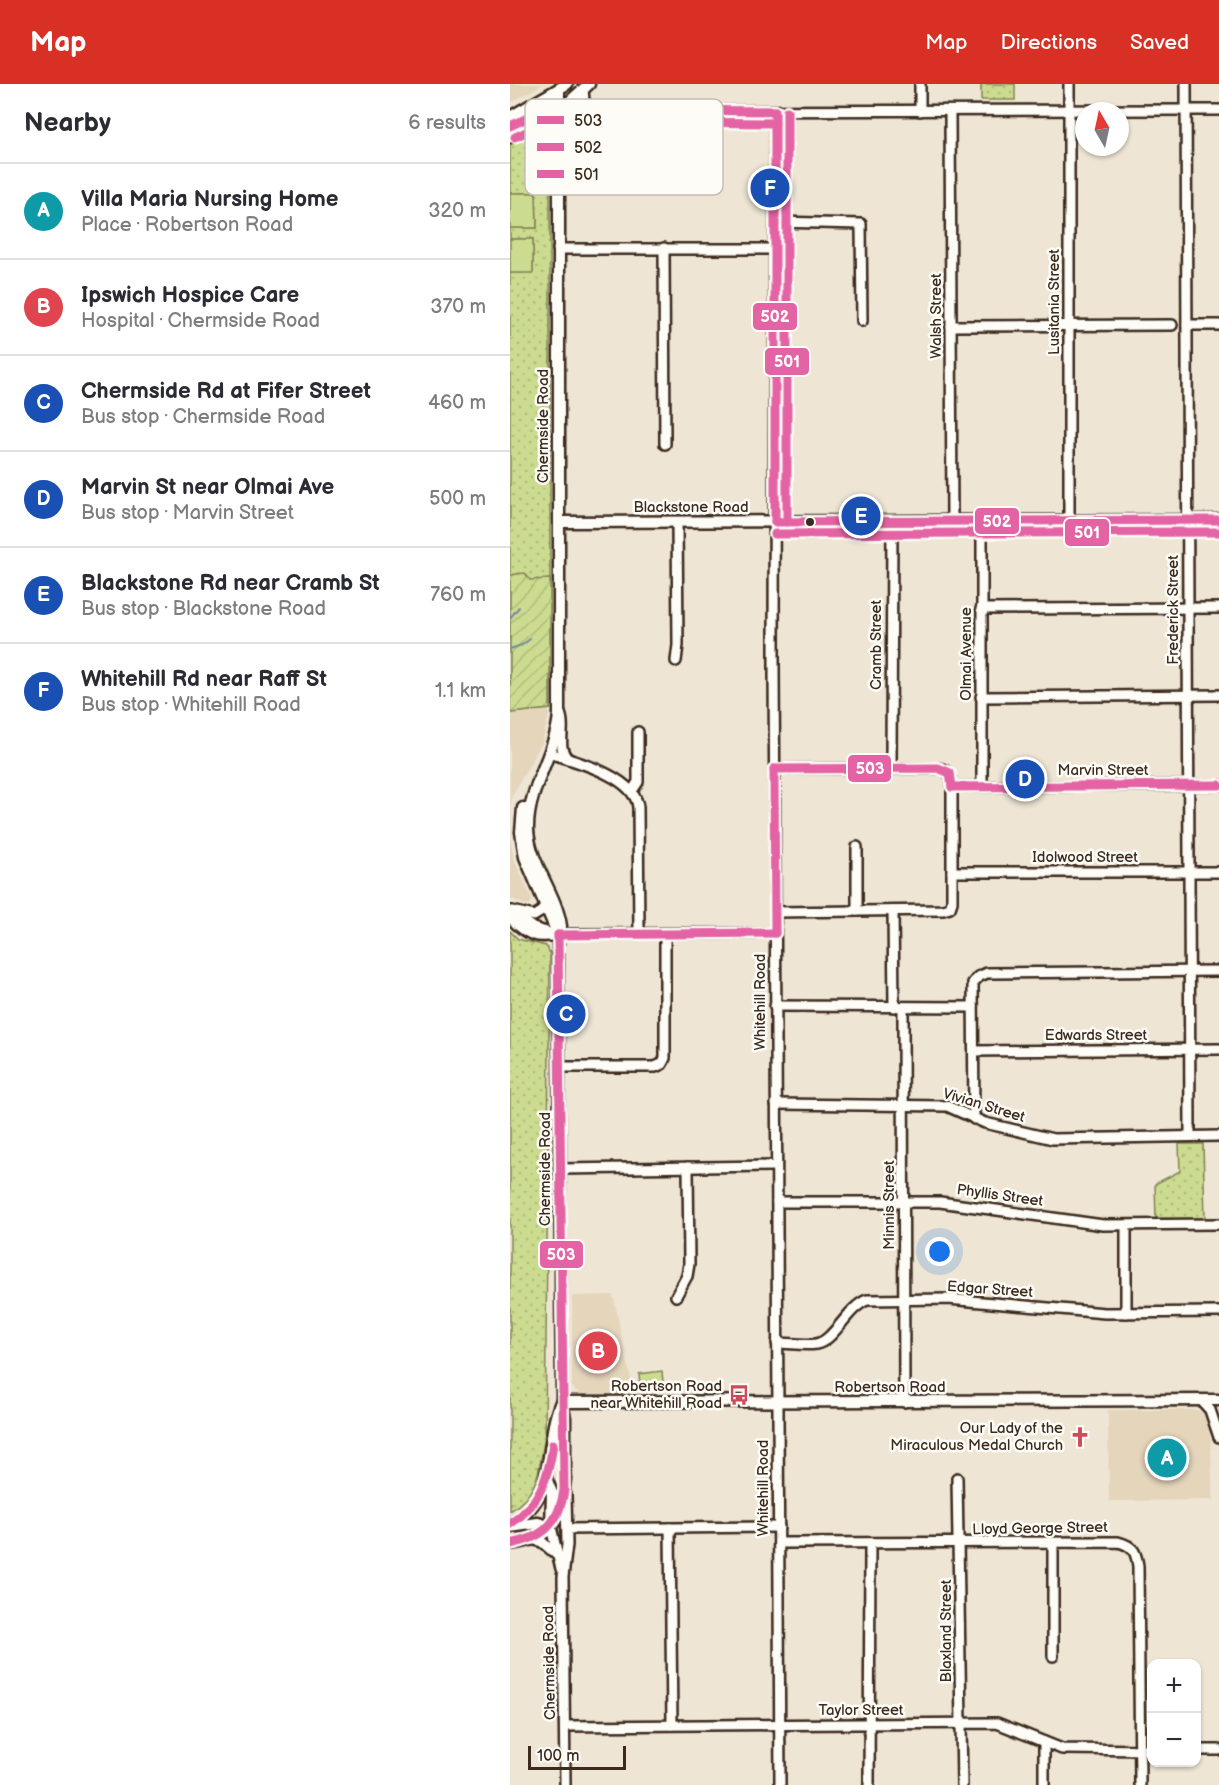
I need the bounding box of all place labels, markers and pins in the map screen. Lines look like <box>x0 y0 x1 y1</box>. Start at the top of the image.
pin: F <box>750 166 790 210</box>
pin: E <box>842 494 880 538</box>
unlabelled marker <box>804 516 816 528</box>
pin: D <box>1006 756 1044 802</box>
pin: C <box>546 992 586 1036</box>
pin: B <box>578 1328 617 1374</box>
place label: Robertson Road near Whitehill Road <box>591 1377 722 1413</box>
bus stop icon: Robertson Road near Whitehill Road <box>727 1383 751 1407</box>
place label: Our Lady of the Miraculous Medal Church <box>890 1419 1063 1455</box>
church icon: Our Lady of the Miraculous Medal Church <box>1068 1425 1092 1449</box>
pin: A <box>1148 1436 1186 1480</box>

